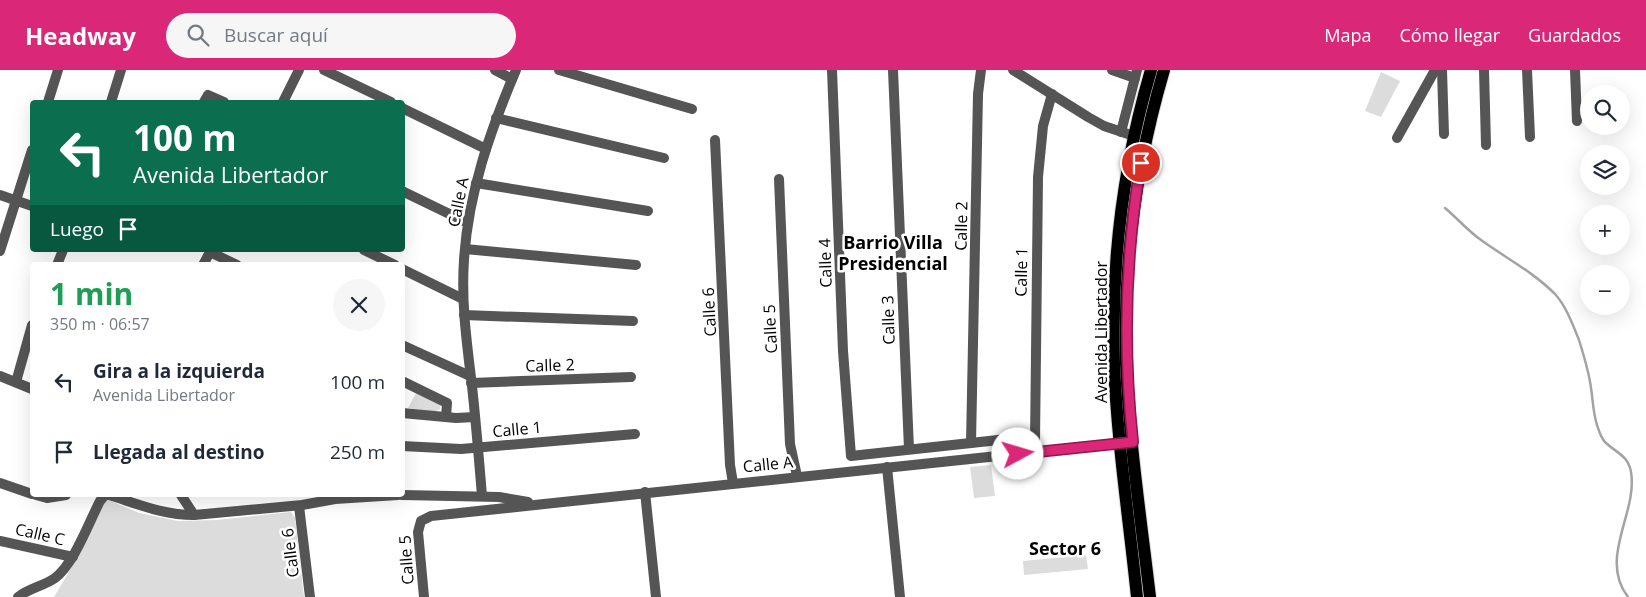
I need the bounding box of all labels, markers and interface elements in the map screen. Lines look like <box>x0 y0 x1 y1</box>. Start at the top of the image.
search box <box>166 13 516 58</box>
text: Headway <box>25 19 136 52</box>
icon: search <box>184 21 212 49</box>
text: Buscar aquí <box>224 22 328 48</box>
text: Mapa <box>1324 23 1371 47</box>
text: Cómo llegar <box>1399 23 1500 47</box>
text: Guardados <box>1528 23 1621 47</box>
map controls <box>1580 85 1630 315</box>
button: search <box>1580 85 1630 135</box>
text: 100 m <box>133 114 237 161</box>
icon: left <box>50 120 115 185</box>
pin <box>1120 142 1162 184</box>
button: layers <box>1580 145 1630 195</box>
icon: arrive <box>1127 149 1155 177</box>
text: Avenida Libertador <box>133 159 328 189</box>
street label: Calle A <box>442 174 474 229</box>
street label: Calle 2 <box>950 201 972 251</box>
button: + <box>1580 205 1630 255</box>
icon: arrive <box>114 215 142 243</box>
text: Luego <box>50 216 104 242</box>
district label: Barrio Villa Presidencial <box>838 230 948 275</box>
street label: Calle 4 <box>813 238 837 288</box>
street label: Calle 1 <box>1010 247 1032 297</box>
street label: Avenida Libertador <box>1090 261 1112 403</box>
button: − <box>1580 265 1630 315</box>
text: 1 min <box>50 273 133 314</box>
button: close <box>333 279 385 331</box>
street label: Calle 6 <box>697 287 721 337</box>
street label: Calle 3 <box>876 295 900 345</box>
street label: Calle 5 <box>758 304 782 354</box>
text: 350 m · 06:57 <box>50 313 150 335</box>
street label: Calle 2 <box>525 353 575 377</box>
text: Gira a la izquierda <box>93 358 265 384</box>
icon: left <box>50 368 78 396</box>
text: 100 m <box>330 369 385 395</box>
text: Avenida Libertador <box>93 384 235 406</box>
street label: Calle 1 <box>491 416 543 442</box>
position arrow <box>991 427 1043 479</box>
icon: arrive <box>50 438 78 466</box>
text: Llegada al destino <box>93 439 265 465</box>
text: 250 m <box>330 439 385 465</box>
street label: Calle A <box>742 450 795 478</box>
street label: Calle C <box>13 518 67 550</box>
street label: Calle 6 <box>276 527 304 579</box>
street label: Calle 5 <box>393 535 419 585</box>
district label: Sector 6 <box>1029 536 1101 560</box>

